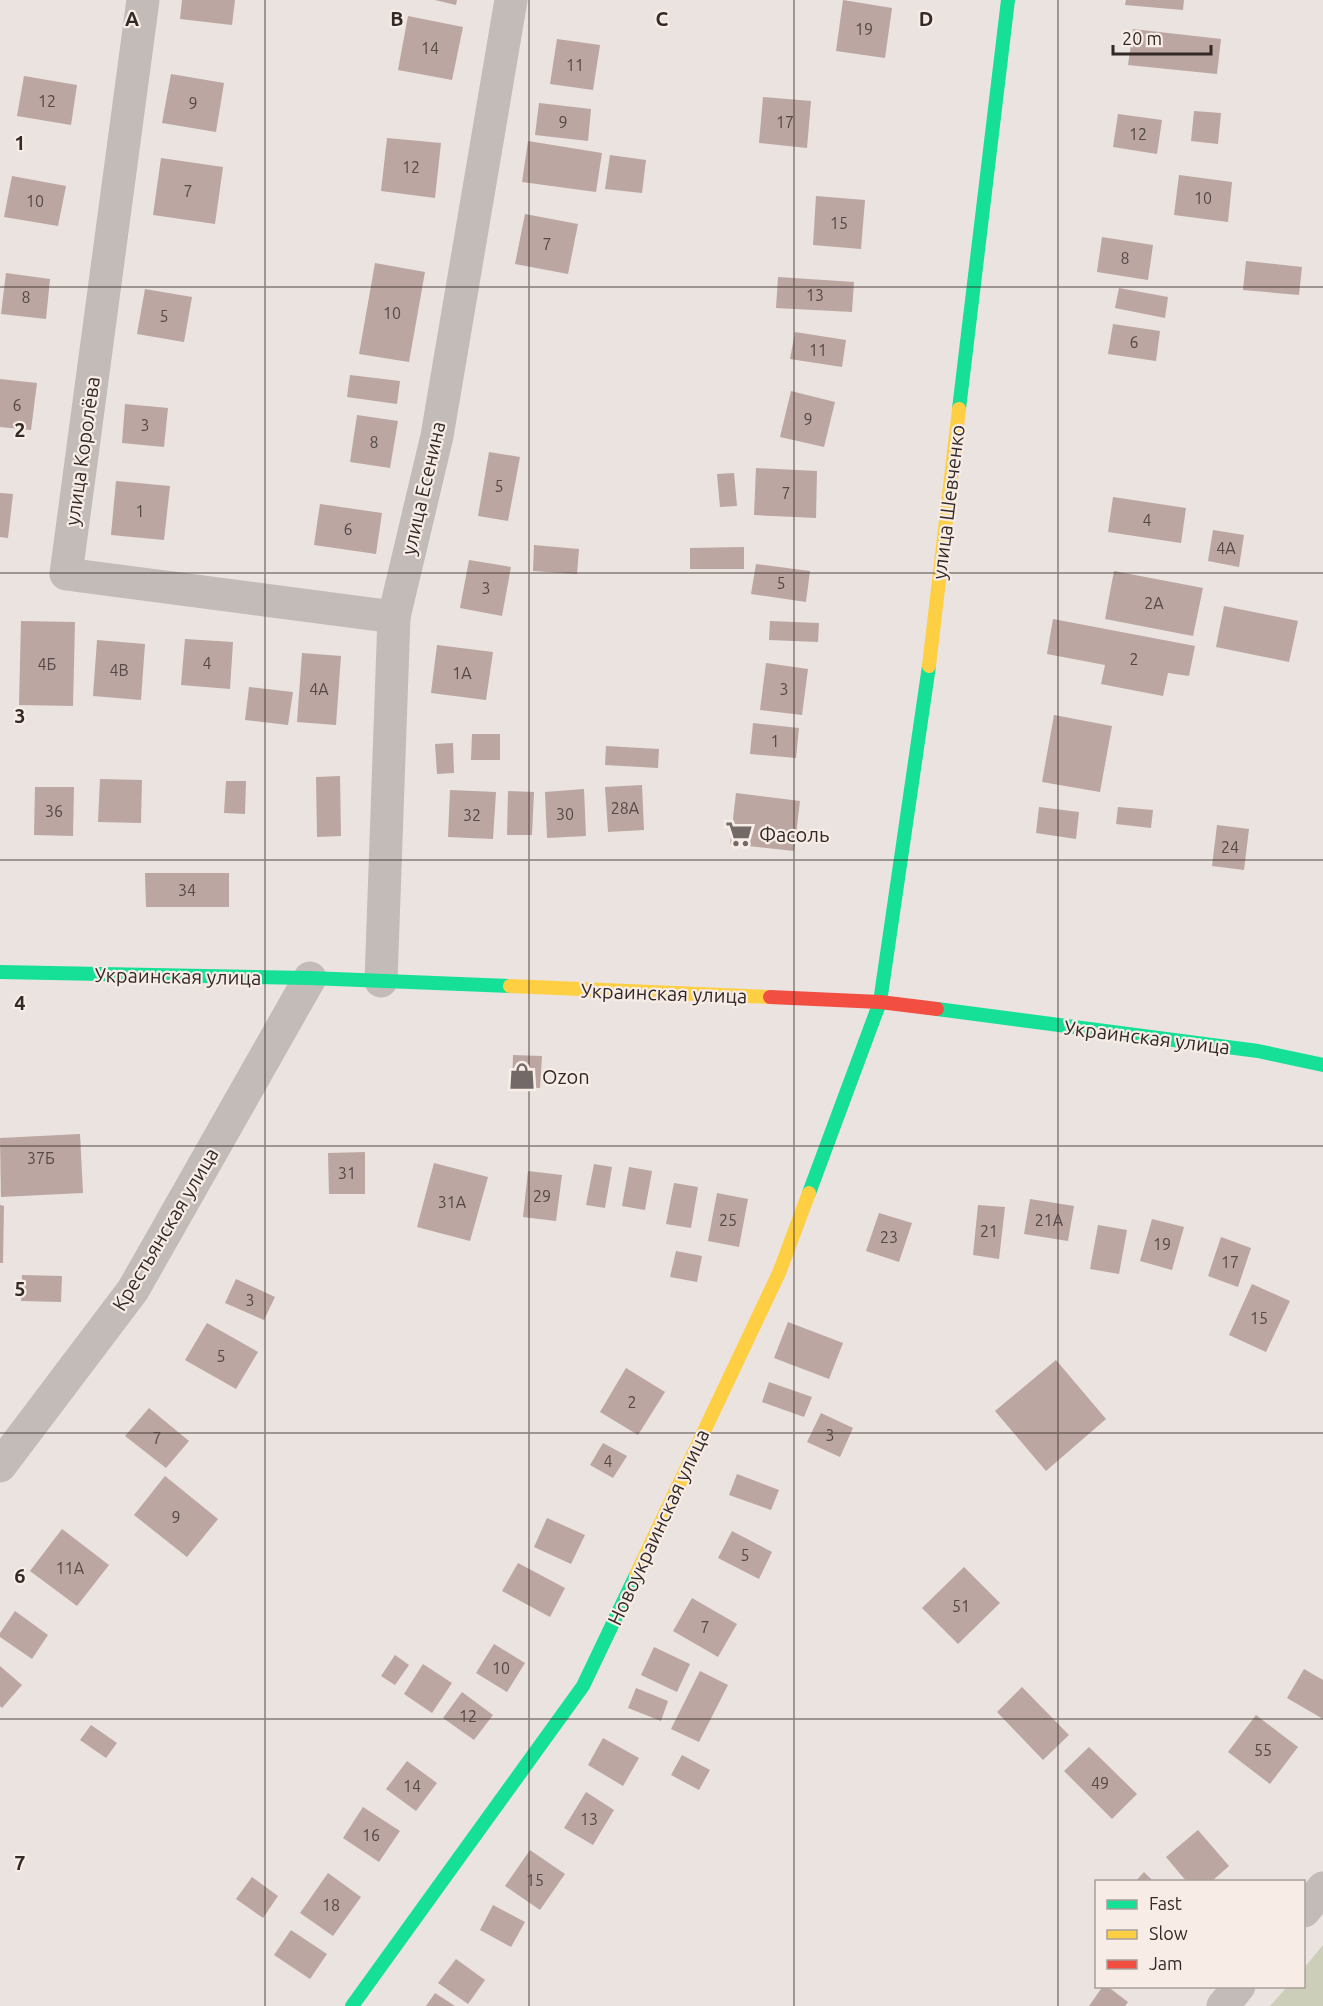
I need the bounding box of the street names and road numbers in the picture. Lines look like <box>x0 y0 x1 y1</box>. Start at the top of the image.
street label: улица Королёва <box>60 375 104 527</box>
street label: улица Есенина <box>396 419 450 557</box>
street label: улица Шевченко <box>927 423 969 581</box>
street label: Украинская улица <box>94 963 262 989</box>
street label: Украинская улица <box>580 979 748 1007</box>
street label: Украинская улица <box>1063 1015 1231 1059</box>
street label: Крестьянская улица <box>107 1143 223 1315</box>
street label: Новоукраинская улица <box>602 1425 714 1629</box>

